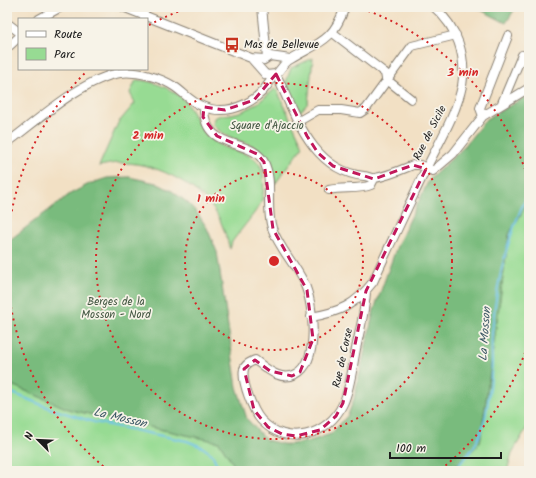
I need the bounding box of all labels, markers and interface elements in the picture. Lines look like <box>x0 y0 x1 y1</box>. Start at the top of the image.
legend <box>18 18 148 70</box>
text: Route <box>54 25 83 44</box>
bus stop icon: Mas de Bellevue <box>223 36 241 54</box>
place label: Mas de Bellevue <box>244 36 319 54</box>
text: Parc <box>54 45 75 64</box>
text: 3 min <box>447 63 479 82</box>
street label: Rue de Sicile <box>408 102 452 164</box>
park label: Square d'Ajaccio <box>230 117 304 135</box>
text: 2 min <box>132 126 164 145</box>
text: 1 min <box>197 189 225 208</box>
centre of rings <box>267 254 281 268</box>
park label: Berges de la Mosson - Nord <box>81 293 151 324</box>
water label: La Mosson <box>474 305 496 362</box>
street label: Rue de Corse <box>328 326 358 390</box>
water label: La Mosson <box>92 403 150 434</box>
north arrow <box>18 420 58 460</box>
text: N <box>20 429 39 443</box>
scale bar <box>390 434 501 460</box>
text: 100 m <box>396 439 427 458</box>

